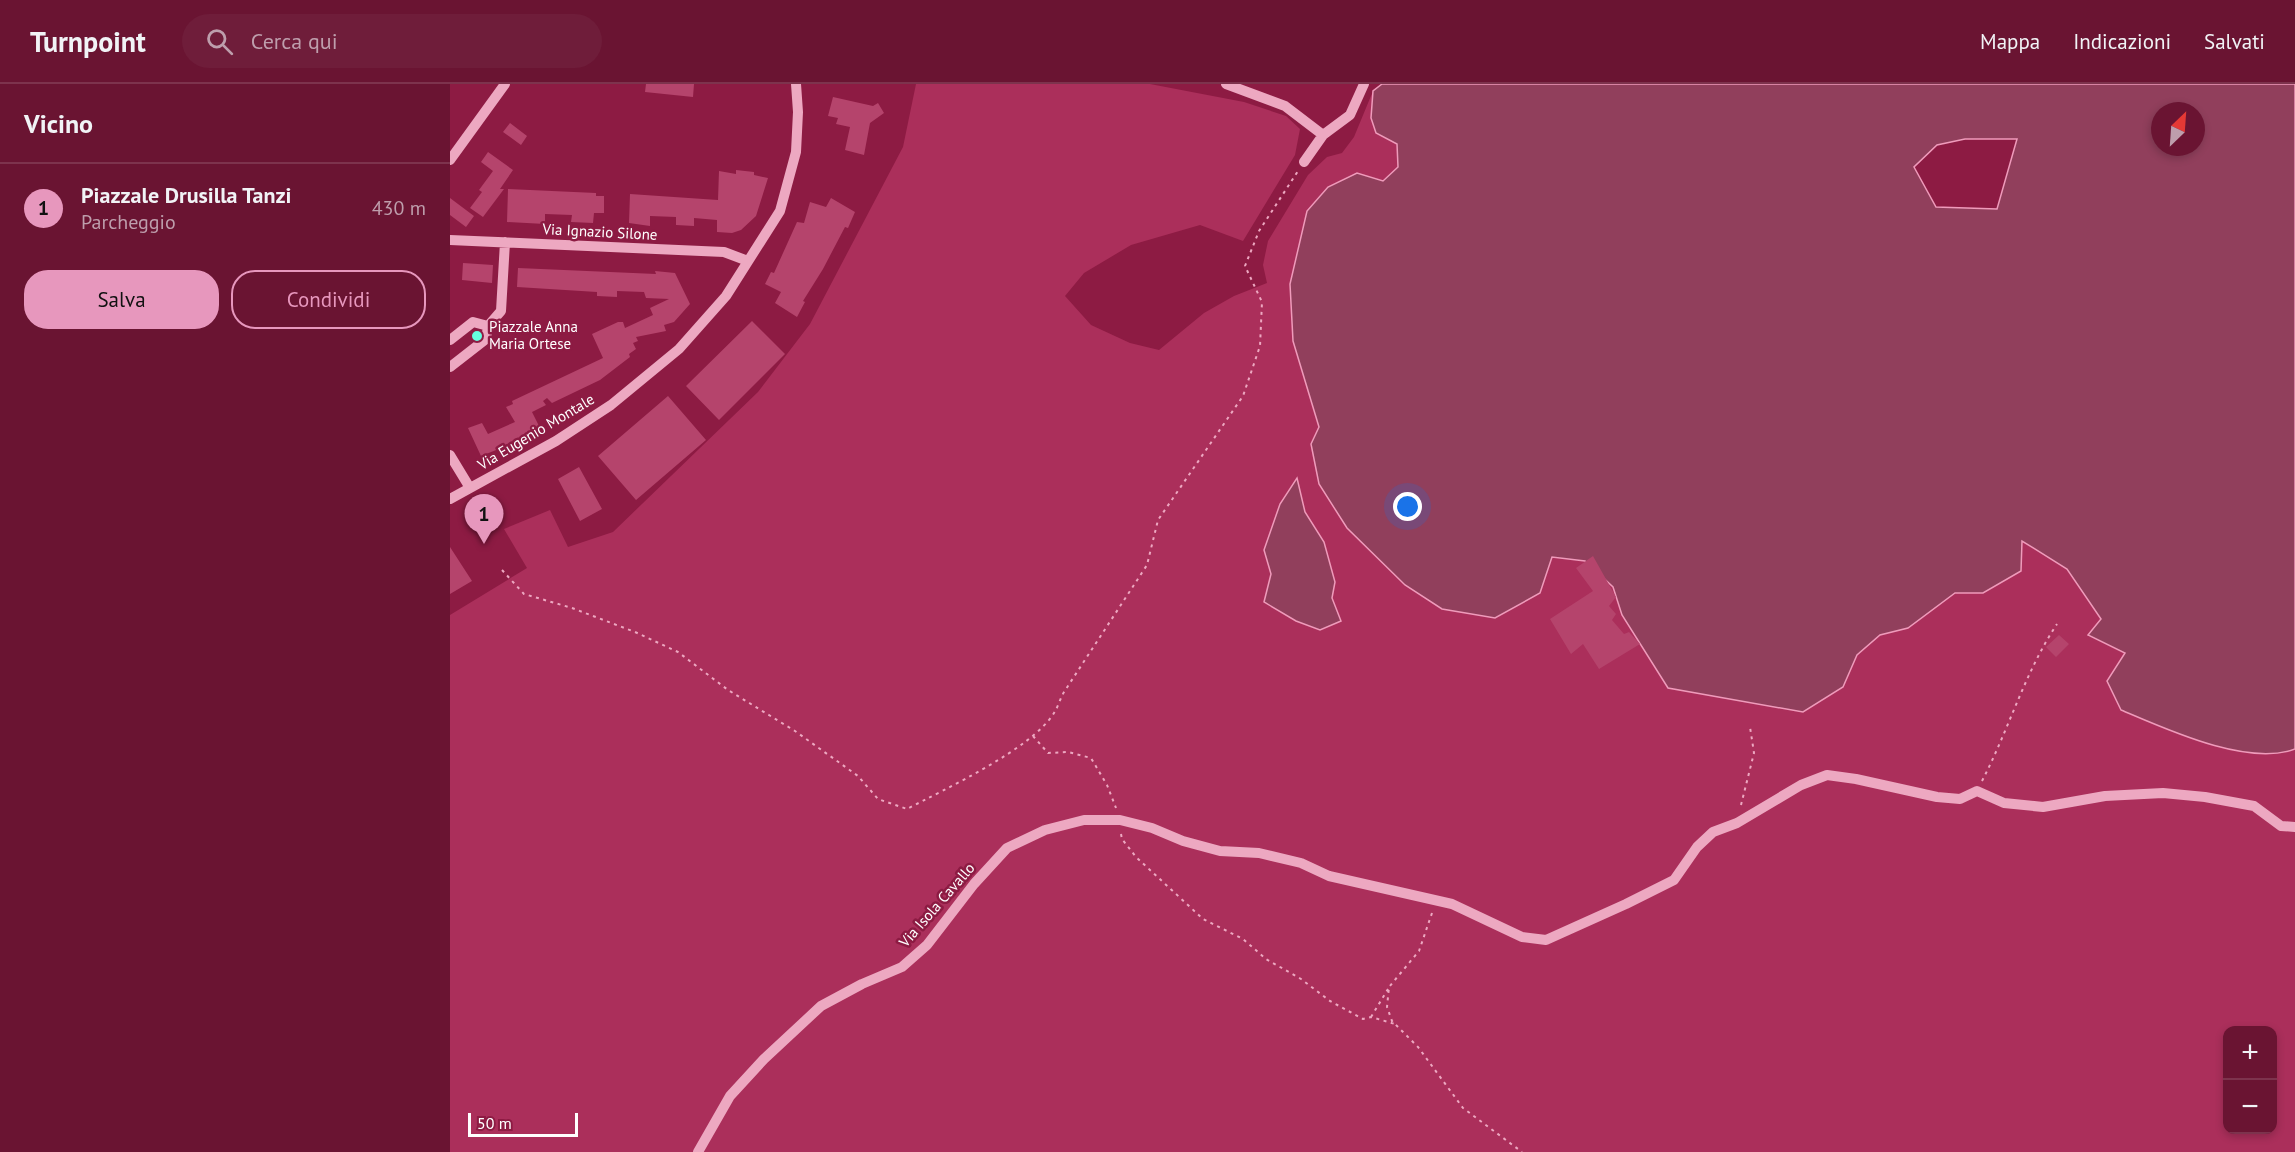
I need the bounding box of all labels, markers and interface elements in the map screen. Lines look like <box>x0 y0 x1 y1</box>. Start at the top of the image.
search box <box>182 14 602 68</box>
text: Turnpoint <box>30 23 146 60</box>
icon: search <box>203 25 236 58</box>
text: Cerca qui <box>251 27 338 55</box>
text: Mappa <box>1980 28 2040 55</box>
text: Indicazioni <box>2073 28 2171 55</box>
text: Salvati <box>2204 28 2265 55</box>
north arrow <box>2151 102 2205 156</box>
text: Vicino <box>24 107 93 140</box>
text: Piazzale Drusilla Tanzi <box>81 181 291 209</box>
text: 1 <box>38 195 49 221</box>
text: 430 m <box>372 195 426 221</box>
text: Parcheggio <box>81 209 176 235</box>
street label: Via Ignazio Silone <box>541 219 658 244</box>
button: Salva <box>24 270 219 329</box>
button: Condividi <box>231 270 426 329</box>
place label: Piazzale Anna Maria Ortese <box>489 317 578 353</box>
marker: Piazzale Anna Maria Ortese <box>470 329 484 343</box>
street label: Via Eugenio Montale <box>473 389 598 474</box>
your location <box>1393 492 1422 521</box>
pin: 1 <box>465 494 504 544</box>
street label: Via Isola Cavallo <box>894 859 978 952</box>
map controls <box>2223 1026 2277 1134</box>
button: + <box>2223 1026 2277 1080</box>
button: − <box>2223 1080 2277 1134</box>
scale bar <box>468 1110 578 1138</box>
text: 50 m <box>477 1113 512 1133</box>

